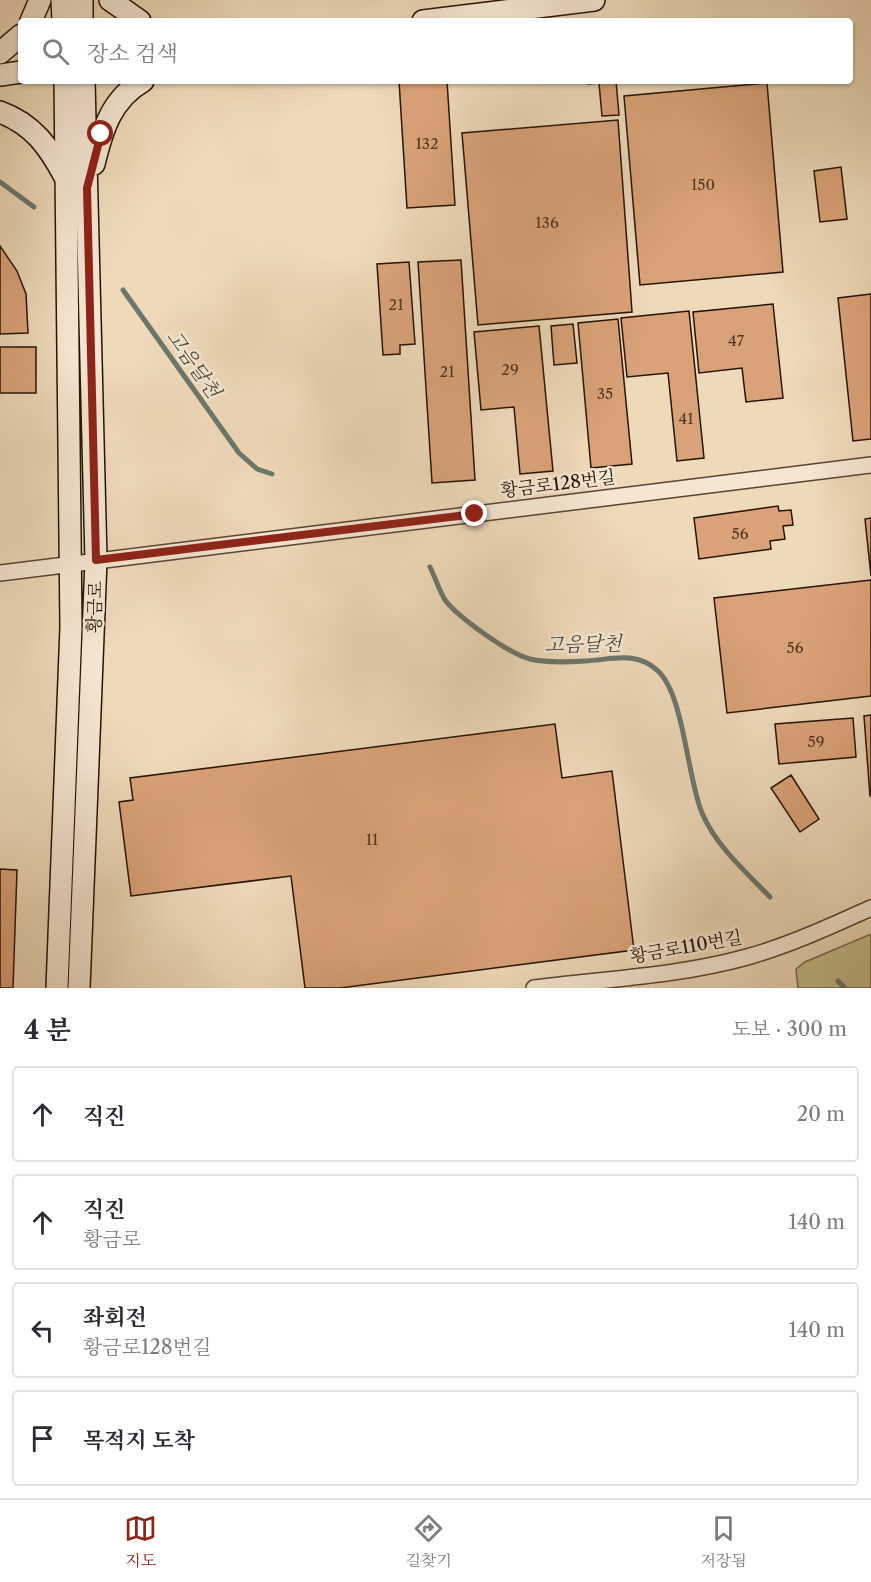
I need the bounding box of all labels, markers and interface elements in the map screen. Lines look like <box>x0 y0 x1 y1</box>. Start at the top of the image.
search box <box>18 18 853 84</box>
icon: search <box>39 35 72 68</box>
text: 장소 검색 <box>87 40 178 67</box>
route start <box>87 120 113 146</box>
house number: 132 <box>415 134 439 153</box>
house number: 150 <box>691 175 715 194</box>
house number: 136 <box>535 213 559 232</box>
house number: 21 <box>389 295 404 314</box>
water label: 고음달천 <box>162 325 227 404</box>
house number: 47 <box>728 331 745 350</box>
house number: 29 <box>501 360 519 379</box>
house number: 21 <box>440 362 455 381</box>
house number: 35 <box>597 384 613 403</box>
house number: 41 <box>679 409 694 428</box>
street label: 황금로128번길 <box>499 466 617 502</box>
route end <box>461 500 487 526</box>
house number: 56 <box>732 524 749 543</box>
street label: 황금로 <box>83 581 107 633</box>
water label: 고음달천 <box>544 631 624 657</box>
house number: 56 <box>787 638 804 657</box>
house number: 59 <box>808 732 824 751</box>
house number: 11 <box>366 830 379 849</box>
street label: 황금로110번길 <box>628 926 744 968</box>
text: 4 분 <box>24 1014 71 1046</box>
text: 도보 · 300 m <box>732 1017 847 1041</box>
icon: ahead <box>26 1098 59 1131</box>
text: 20 m <box>797 1102 845 1126</box>
text: 직진 <box>83 1103 126 1130</box>
text: 직진 <box>83 1196 126 1223</box>
icon: ahead <box>26 1206 59 1239</box>
text: 140 m <box>788 1210 845 1234</box>
text: 황금로 <box>83 1227 141 1251</box>
text: 좌회전 <box>83 1304 147 1331</box>
icon: left <box>26 1314 59 1347</box>
text: 140 m <box>788 1318 845 1342</box>
text: 황금로128번길 <box>83 1335 211 1359</box>
icon: arrive <box>26 1422 59 1455</box>
text: 목적지 도착 <box>83 1427 195 1454</box>
tab: 지도 <box>124 1512 157 1571</box>
tab: 길찾기 <box>406 1512 452 1571</box>
tab: 저장됨 <box>700 1512 747 1571</box>

